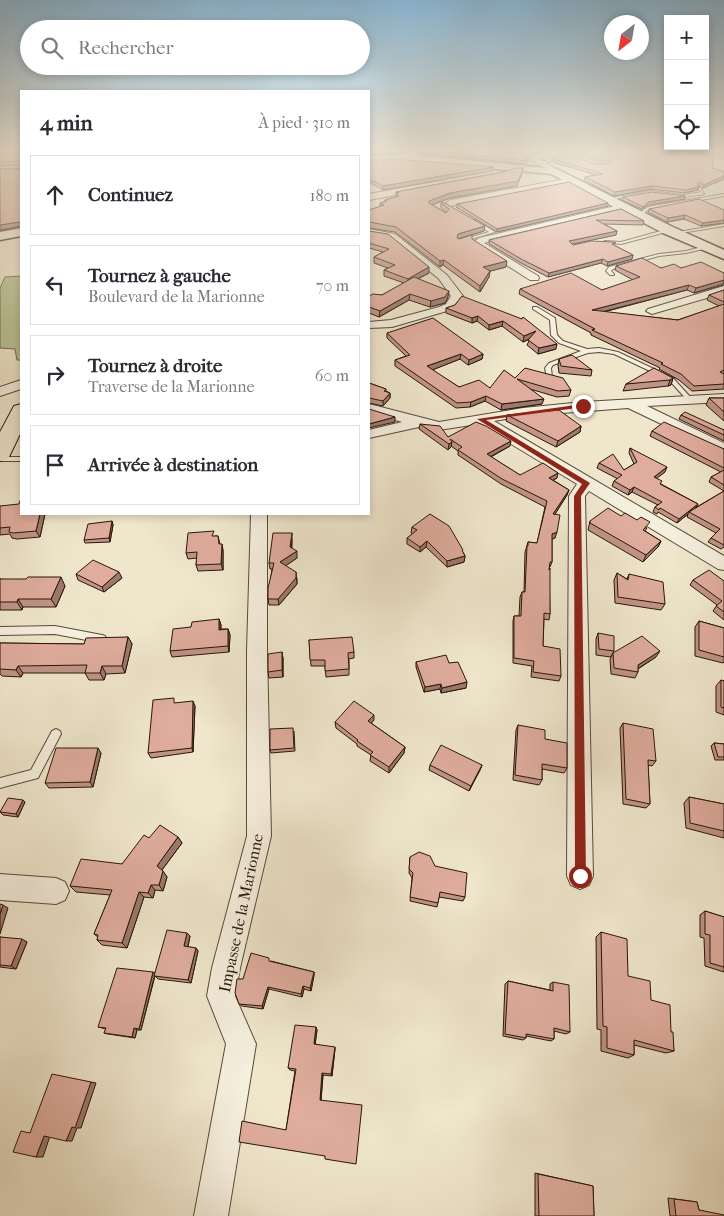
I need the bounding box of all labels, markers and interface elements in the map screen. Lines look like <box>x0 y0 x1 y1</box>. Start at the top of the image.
north arrow <box>604 15 649 60</box>
map controls <box>664 15 709 150</box>
button: + <box>664 15 709 60</box>
search box <box>20 20 370 75</box>
icon: search <box>38 34 66 62</box>
text: Rechercher <box>78 37 174 59</box>
button: − <box>664 60 709 105</box>
button: locate <box>664 105 709 150</box>
text: 4 min <box>40 111 93 135</box>
text: À pied · 310 m <box>259 113 350 132</box>
icon: ahead <box>41 181 69 209</box>
text: Continuez <box>88 184 173 206</box>
text: 180 m <box>310 186 349 205</box>
text: Tournez à gauche <box>88 265 231 287</box>
icon: left <box>41 271 69 299</box>
text: 70 m <box>316 276 349 295</box>
text: Boulevard de la Marionne <box>88 287 265 306</box>
text: Tournez à droite <box>88 355 222 377</box>
icon: right <box>41 361 69 389</box>
text: 60 m <box>315 366 349 385</box>
text: Traverse de la Marionne <box>88 377 254 396</box>
route end <box>572 395 595 418</box>
icon: arrive <box>41 451 69 479</box>
text: Arrivée à destination <box>88 454 258 476</box>
street label: Impasse de la Marionne <box>215 832 267 994</box>
route start <box>569 865 592 888</box>

